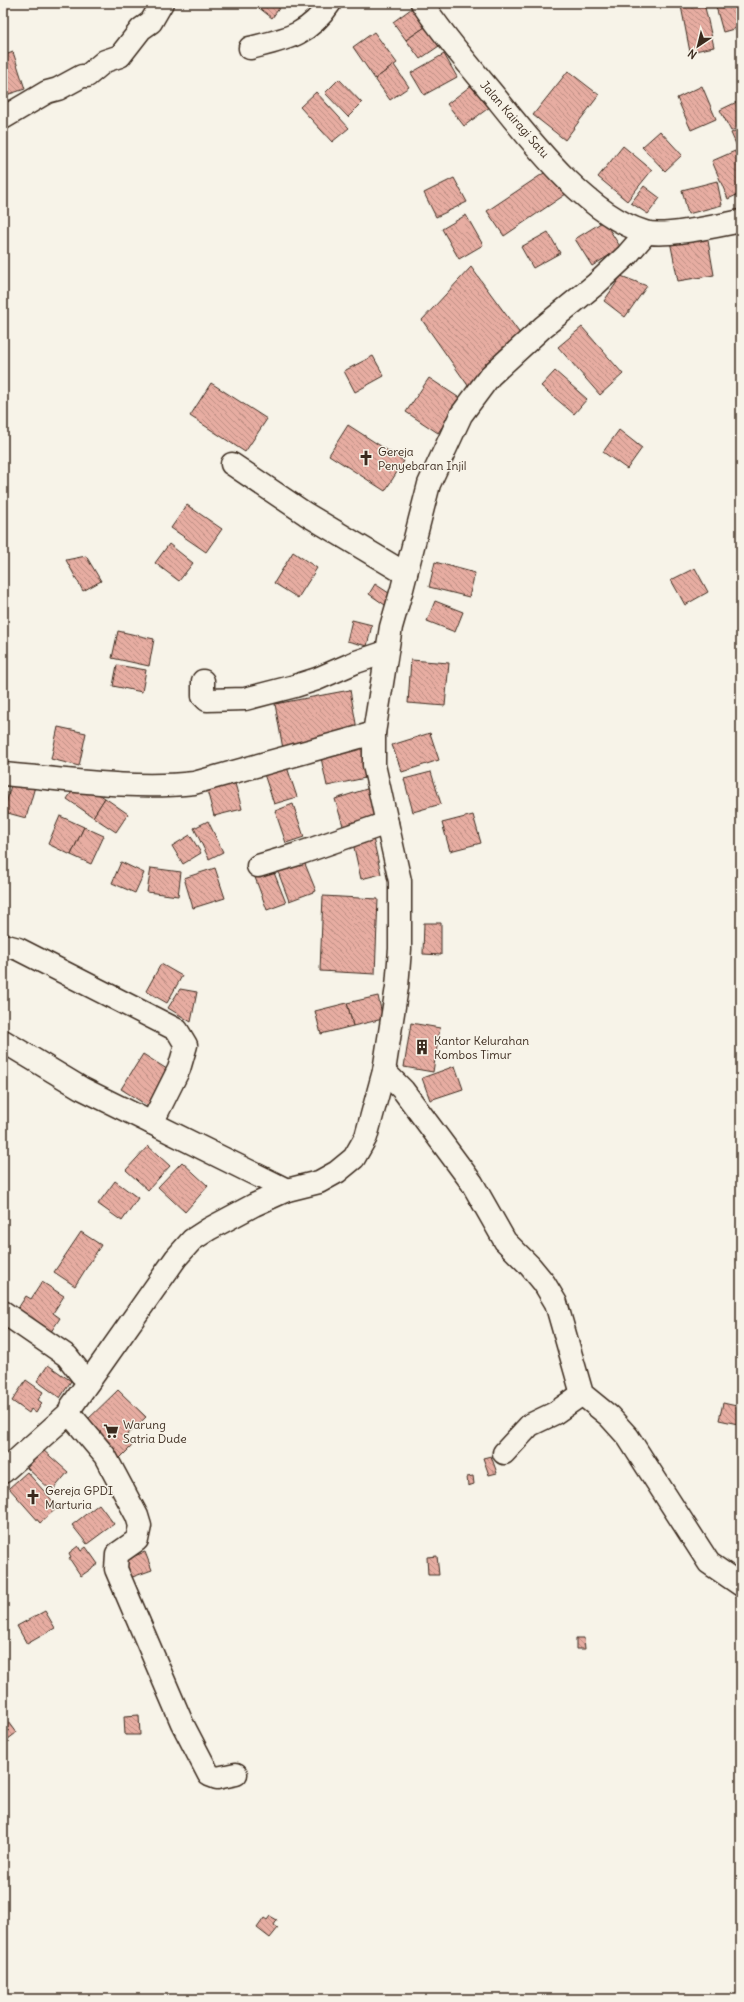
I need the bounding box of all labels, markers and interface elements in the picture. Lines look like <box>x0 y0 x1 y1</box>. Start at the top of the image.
north arrow <box>678 26 718 66</box>
text: N <box>685 46 699 62</box>
street label: Jalan Kairagi Satu <box>477 77 553 161</box>
place label: Gereja Penyebaran Injil <box>378 444 466 473</box>
church icon: Gereja Penyebaran Injil <box>357 449 375 467</box>
place label: Kantor Kelurahan Kombos Timur <box>434 1033 529 1062</box>
building icon: Kantor Kelurahan Kombos Timur <box>413 1038 431 1056</box>
place label: Warung Satria Dude <box>123 1417 187 1446</box>
supermarket icon: Warung Satria Dude <box>102 1422 120 1440</box>
place label: Gereja GPDI Marturia <box>45 1483 113 1512</box>
church icon: Gereja GPDI Marturia <box>24 1488 42 1506</box>

